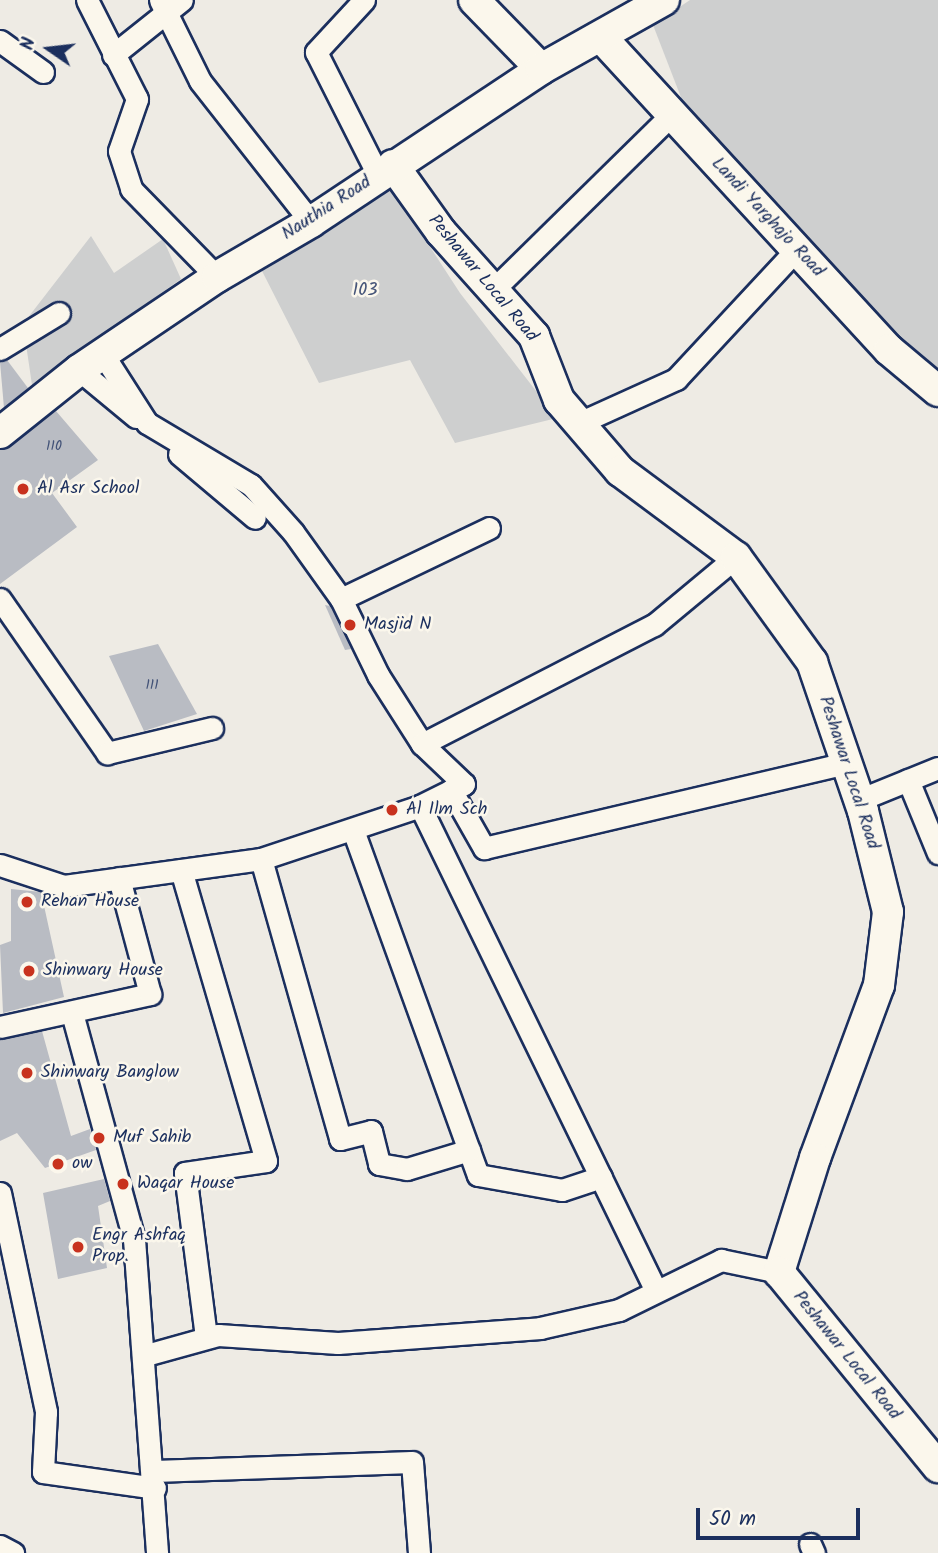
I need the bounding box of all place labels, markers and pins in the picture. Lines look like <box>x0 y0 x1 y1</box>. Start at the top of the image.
place label: Al Asr School <box>37 478 139 500</box>
marker: Al Asr School <box>15 481 31 497</box>
place label: Masjid N <box>364 614 432 636</box>
marker: Masjid N <box>342 617 358 633</box>
place label: Al Ilm Sch <box>406 799 487 821</box>
marker: Al Ilm Sch <box>384 802 400 818</box>
place label: Rehan House <box>41 891 139 913</box>
marker: Rehan House <box>19 894 35 910</box>
place label: Shinwary House <box>43 960 163 982</box>
marker: Shinwary House <box>21 963 37 979</box>
place label: Shinwary Banglow <box>41 1062 179 1084</box>
marker: Shinwary Banglow <box>19 1065 35 1081</box>
place label: Muf Sahib <box>113 1127 191 1149</box>
marker: Muf Sahib <box>91 1130 107 1146</box>
place label: ow <box>72 1153 92 1175</box>
marker: ow <box>50 1156 66 1172</box>
place label: Waqar House <box>137 1173 234 1195</box>
marker: Waqar House <box>115 1176 131 1192</box>
place label: Engr Ashfaq Prop. <box>92 1226 186 1268</box>
marker: Engr Ashfaq Prop. <box>70 1239 86 1255</box>

